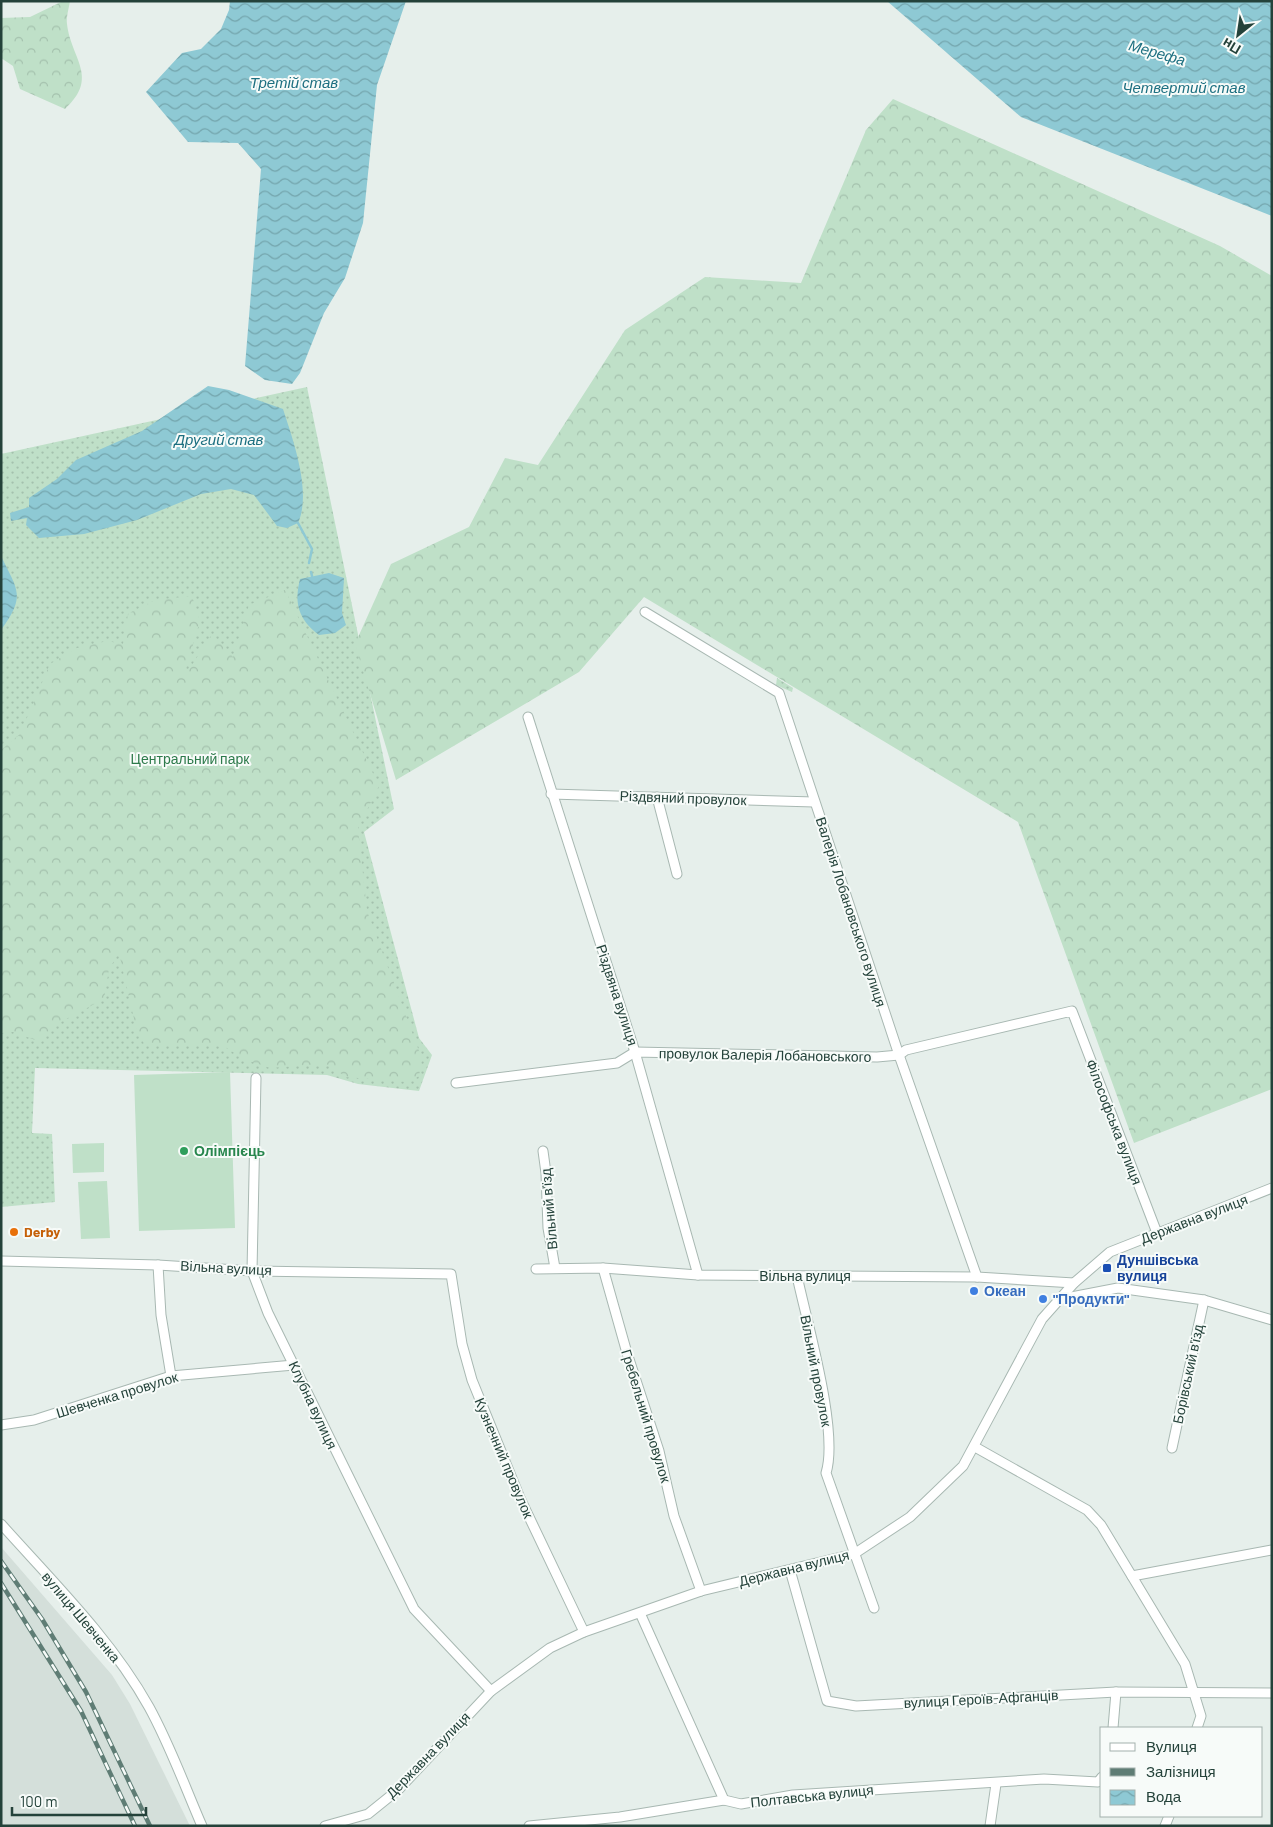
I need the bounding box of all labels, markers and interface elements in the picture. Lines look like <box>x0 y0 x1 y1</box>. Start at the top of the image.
north arrow <box>1213 10 1263 60</box>
water label: Мерефа <box>1127 35 1188 69</box>
text: Пн <box>1219 35 1244 59</box>
water label: Третій став <box>250 73 338 91</box>
water label: Четвертий став <box>1122 78 1246 96</box>
water label: Другий став <box>173 430 264 448</box>
park label: Центральний парк <box>131 750 250 767</box>
street label: Різдвяний провулок <box>619 787 748 808</box>
street label: Валерія Лобановського вулиця <box>813 815 890 1009</box>
street label: Різдвяна вулиця <box>593 942 642 1048</box>
street label: провулок Валерія Лобановського <box>659 1044 872 1065</box>
street label: Філософська вулиця <box>1083 1057 1146 1187</box>
place label: Олімпієць <box>194 1142 266 1159</box>
marker: Олімпієць <box>178 1145 190 1157</box>
street label: Вільний в'їзд <box>536 1168 561 1250</box>
street label: Державна вулиця <box>1138 1190 1250 1247</box>
place label: Derby <box>24 1223 60 1240</box>
marker: Derby <box>8 1226 20 1238</box>
place label: Дуншівська вулиця <box>1117 1251 1199 1284</box>
street label: Вільна вулиця <box>180 1257 272 1278</box>
marker: Дуншівська вулиця <box>1101 1262 1113 1274</box>
street label: Вільна вулиця <box>759 1267 851 1284</box>
place label: Океан <box>984 1282 1026 1299</box>
marker: Океан <box>968 1285 980 1297</box>
place label: "Продукти" <box>1053 1290 1129 1307</box>
marker: "Продукти" <box>1037 1293 1049 1305</box>
street label: Вільний провулок <box>797 1314 836 1429</box>
street label: Борівський в'їзд <box>1169 1323 1206 1425</box>
street label: Гребельний провулок <box>618 1347 675 1485</box>
street label: Клубна вулиця <box>286 1358 341 1452</box>
street label: Шевченка провулок <box>54 1368 181 1421</box>
street label: Кузнечний провулок <box>471 1395 538 1521</box>
street label: Державна вулиця <box>737 1546 851 1589</box>
street label: вулиця Шевченка <box>39 1568 124 1665</box>
street label: вулиця Героїв-Афганців <box>903 1686 1059 1711</box>
street label: Державна вулиця <box>382 1708 473 1801</box>
legend <box>1100 1727 1263 1817</box>
text: Вулиця <box>1146 1737 1197 1755</box>
text: Залізниця <box>1146 1762 1216 1780</box>
street label: Полтавська вулиця <box>750 1781 874 1810</box>
scale bar <box>12 1784 146 1816</box>
text: Вода <box>1146 1787 1182 1805</box>
text: 100 m <box>20 1792 58 1810</box>

